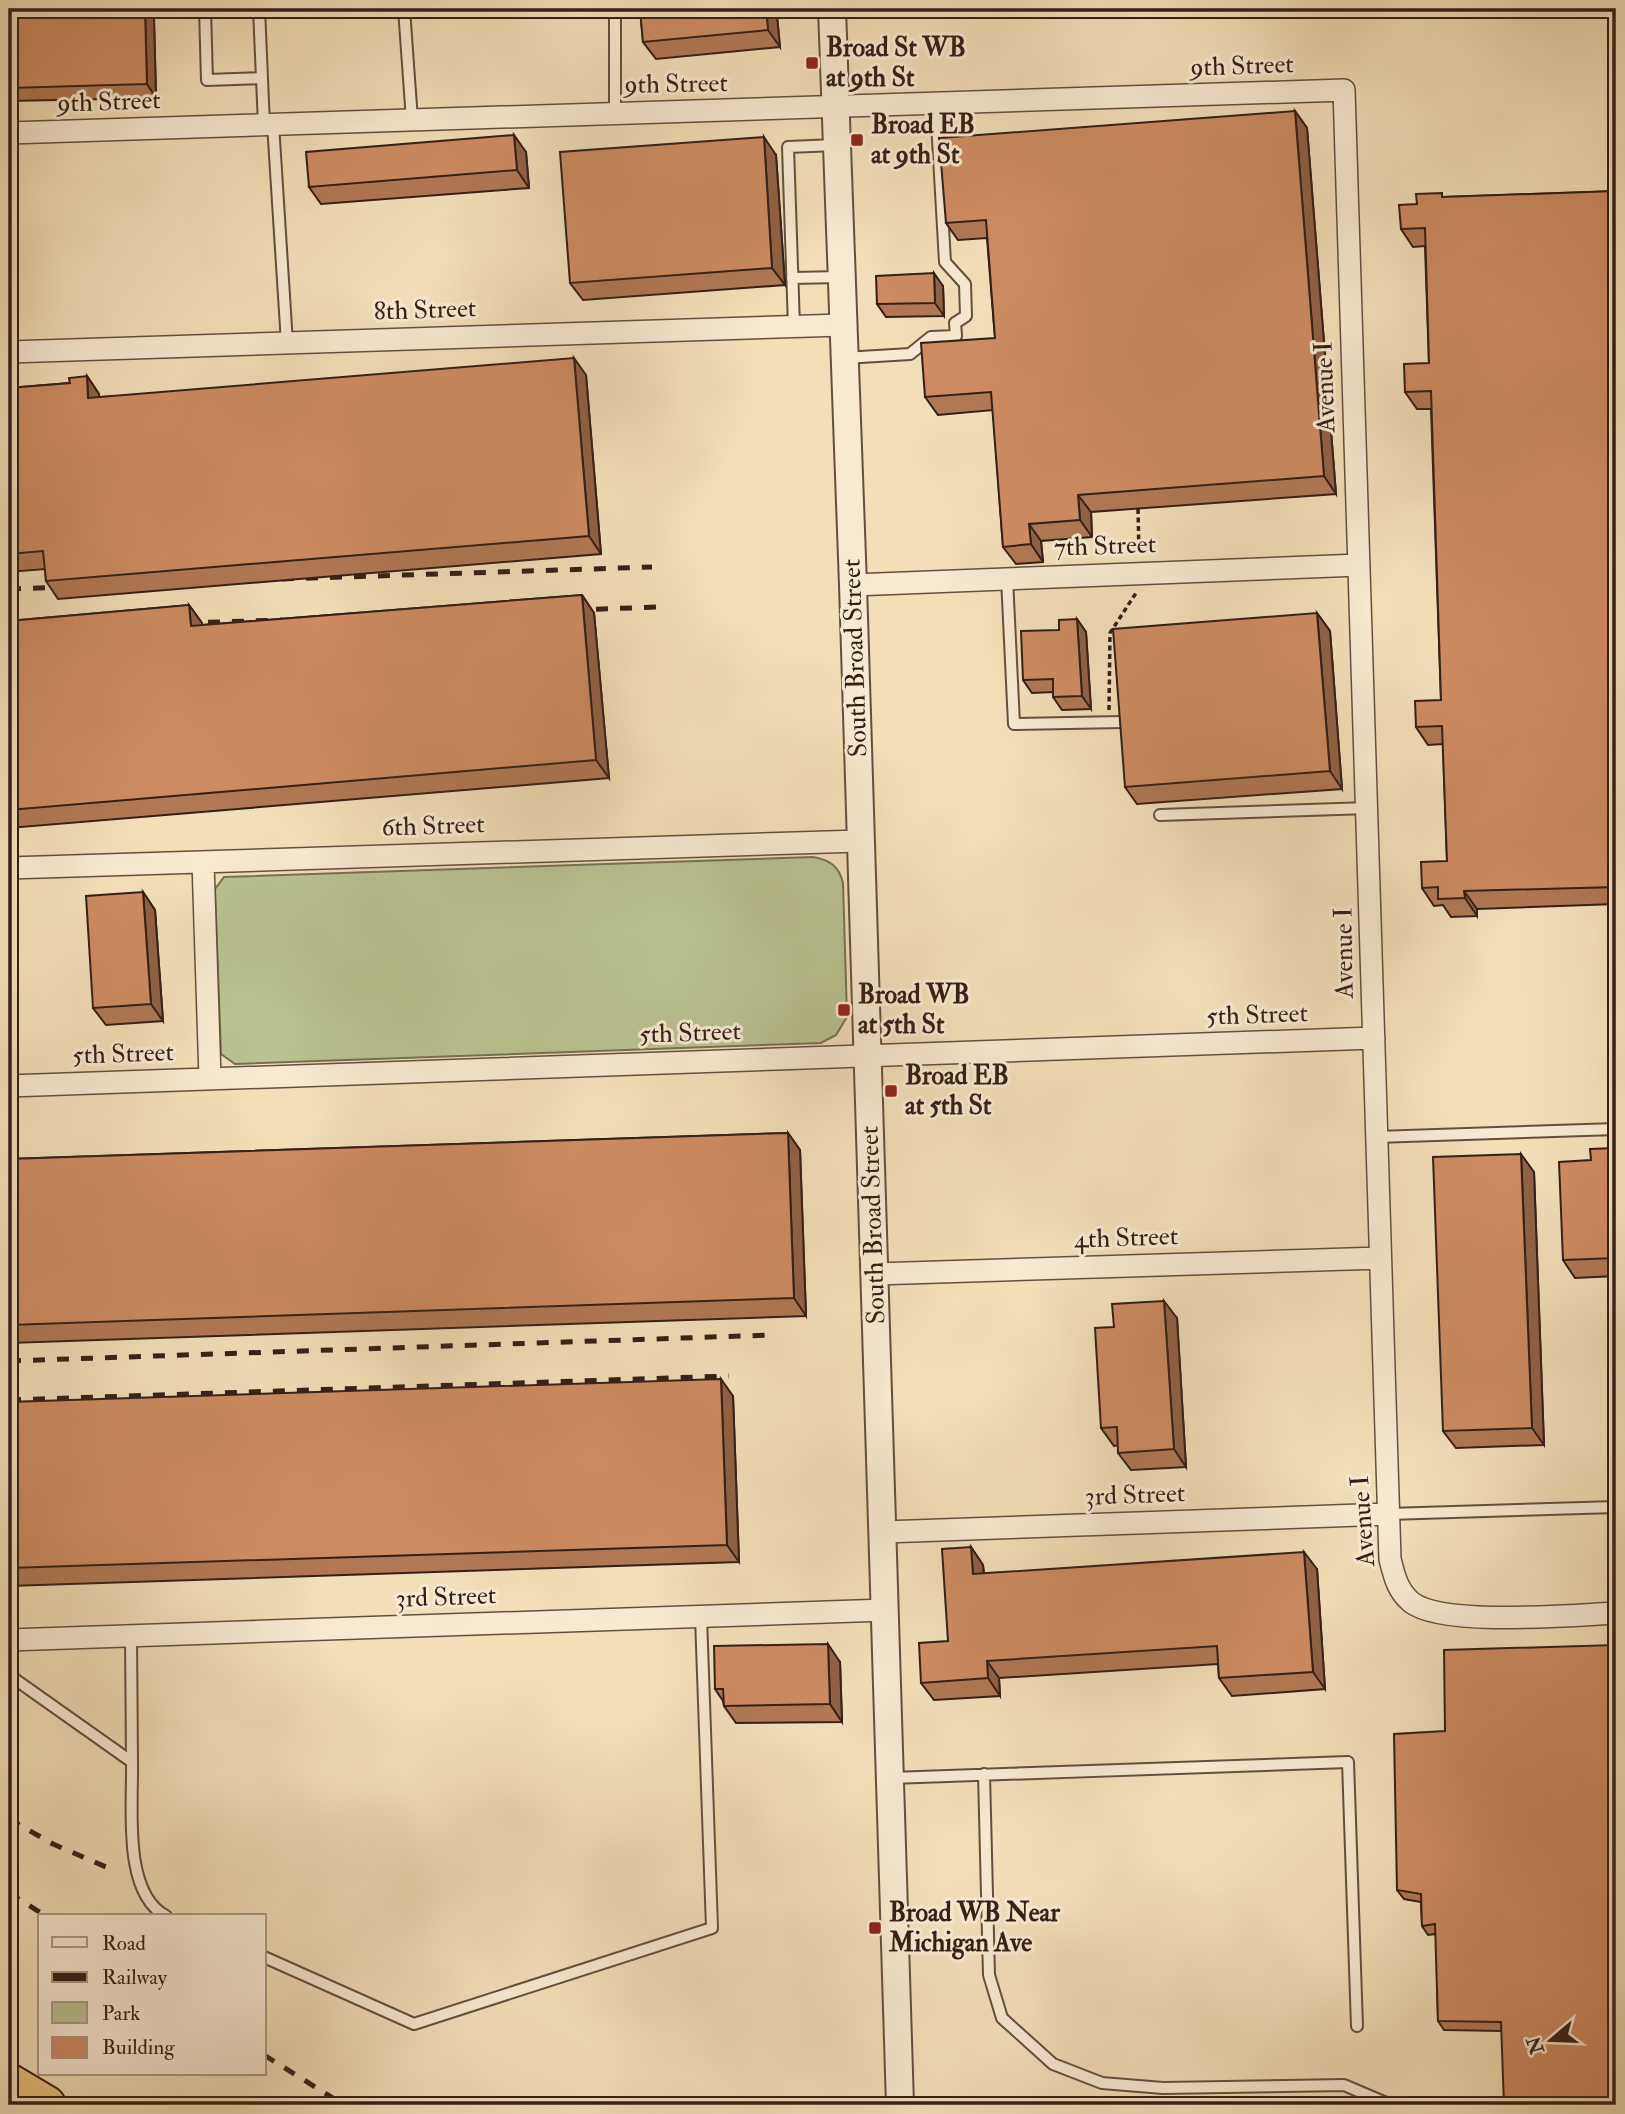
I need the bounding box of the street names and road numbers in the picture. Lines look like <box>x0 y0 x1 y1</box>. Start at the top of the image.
street label: 9th Street <box>1188 48 1294 84</box>
street label: 9th Street <box>622 67 728 101</box>
street label: 9th Street <box>55 84 161 120</box>
street label: 8th Street <box>373 292 477 328</box>
street label: Avenue I <box>1307 341 1343 434</box>
street label: 7th Street <box>1053 528 1157 564</box>
street label: South Broad Street <box>836 558 874 758</box>
street label: 6th Street <box>381 808 485 844</box>
street label: Avenue I <box>1327 907 1361 1000</box>
street label: 5th Street <box>1206 997 1308 1033</box>
street label: 5th Street <box>639 1015 741 1051</box>
street label: 5th Street <box>72 1036 174 1072</box>
street label: South Broad Street <box>854 1125 892 1325</box>
street label: 4th Street <box>1073 1220 1179 1256</box>
street label: Avenue I <box>1344 1474 1382 1569</box>
street label: 3rd Street <box>1084 1477 1186 1513</box>
street label: 3rd Street <box>395 1579 497 1615</box>

